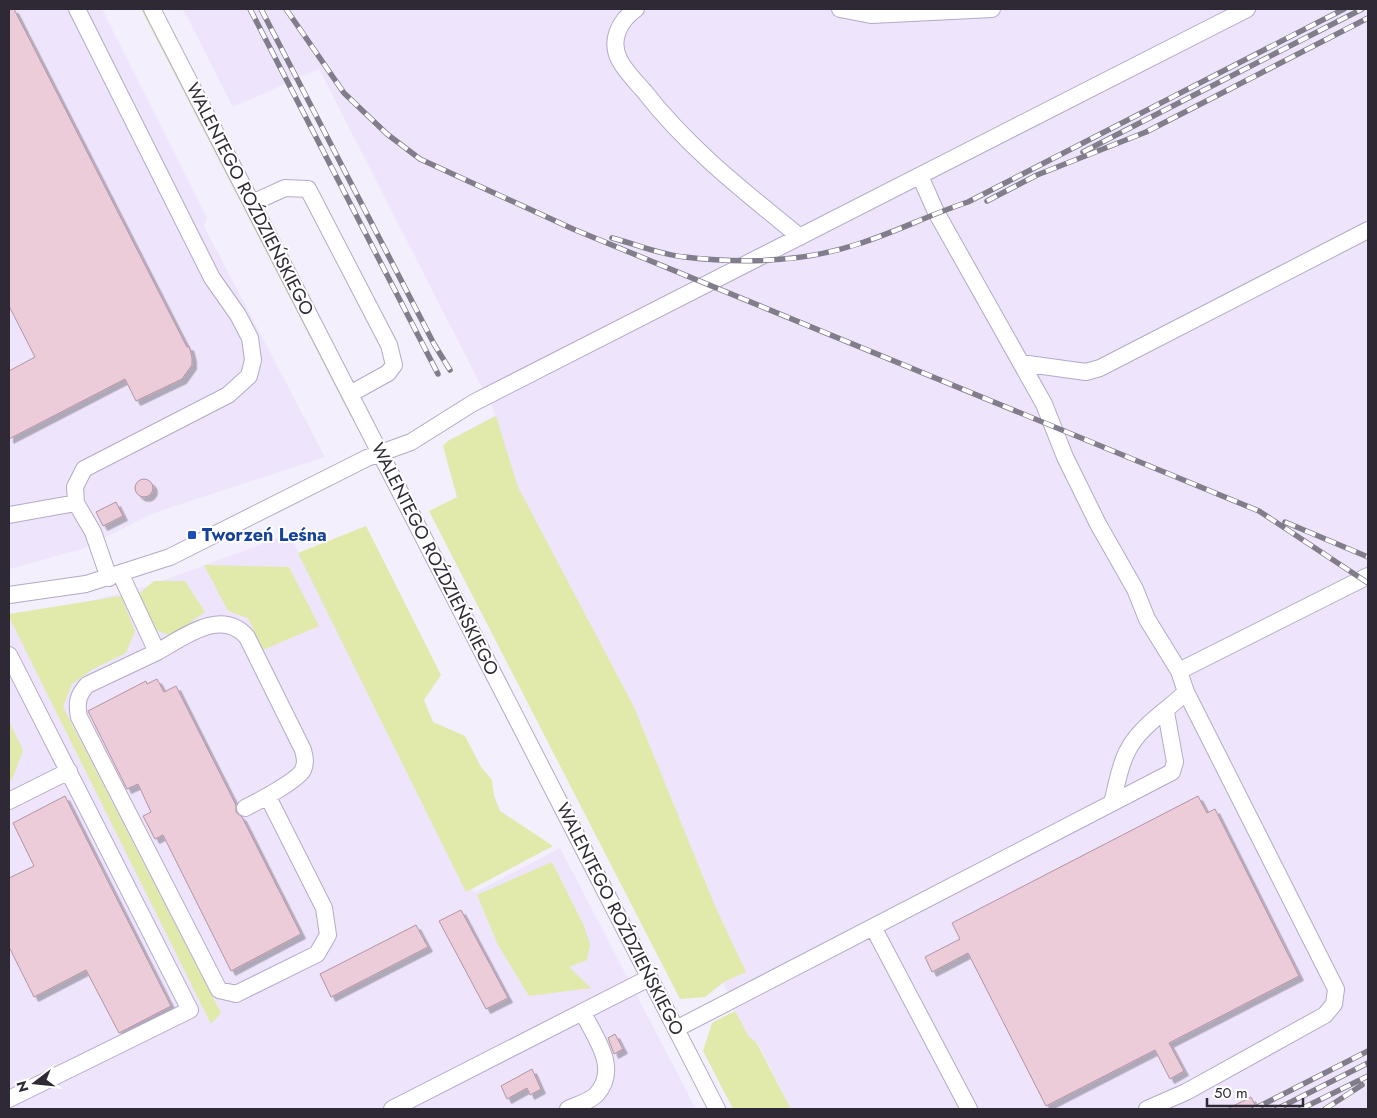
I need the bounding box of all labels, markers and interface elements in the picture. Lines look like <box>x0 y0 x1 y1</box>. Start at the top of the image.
street label: WALENTEGO ROŹDZIEŃSKIEGO <box>180 78 320 320</box>
street label: WALENTEGO ROŹDZIEŃSKIEGO <box>365 438 505 680</box>
place label: Tworzeń Leśna <box>202 522 327 548</box>
marker: Tworzeń Leśna <box>186 529 198 541</box>
street label: WALENTEGO ROŹDZIEŃSKIEGO <box>550 798 690 1040</box>
north arrow <box>10 1058 60 1108</box>
scale bar <box>1207 1076 1303 1108</box>
text: N <box>11 1078 34 1095</box>
text: 50 m <box>1214 1082 1248 1104</box>

